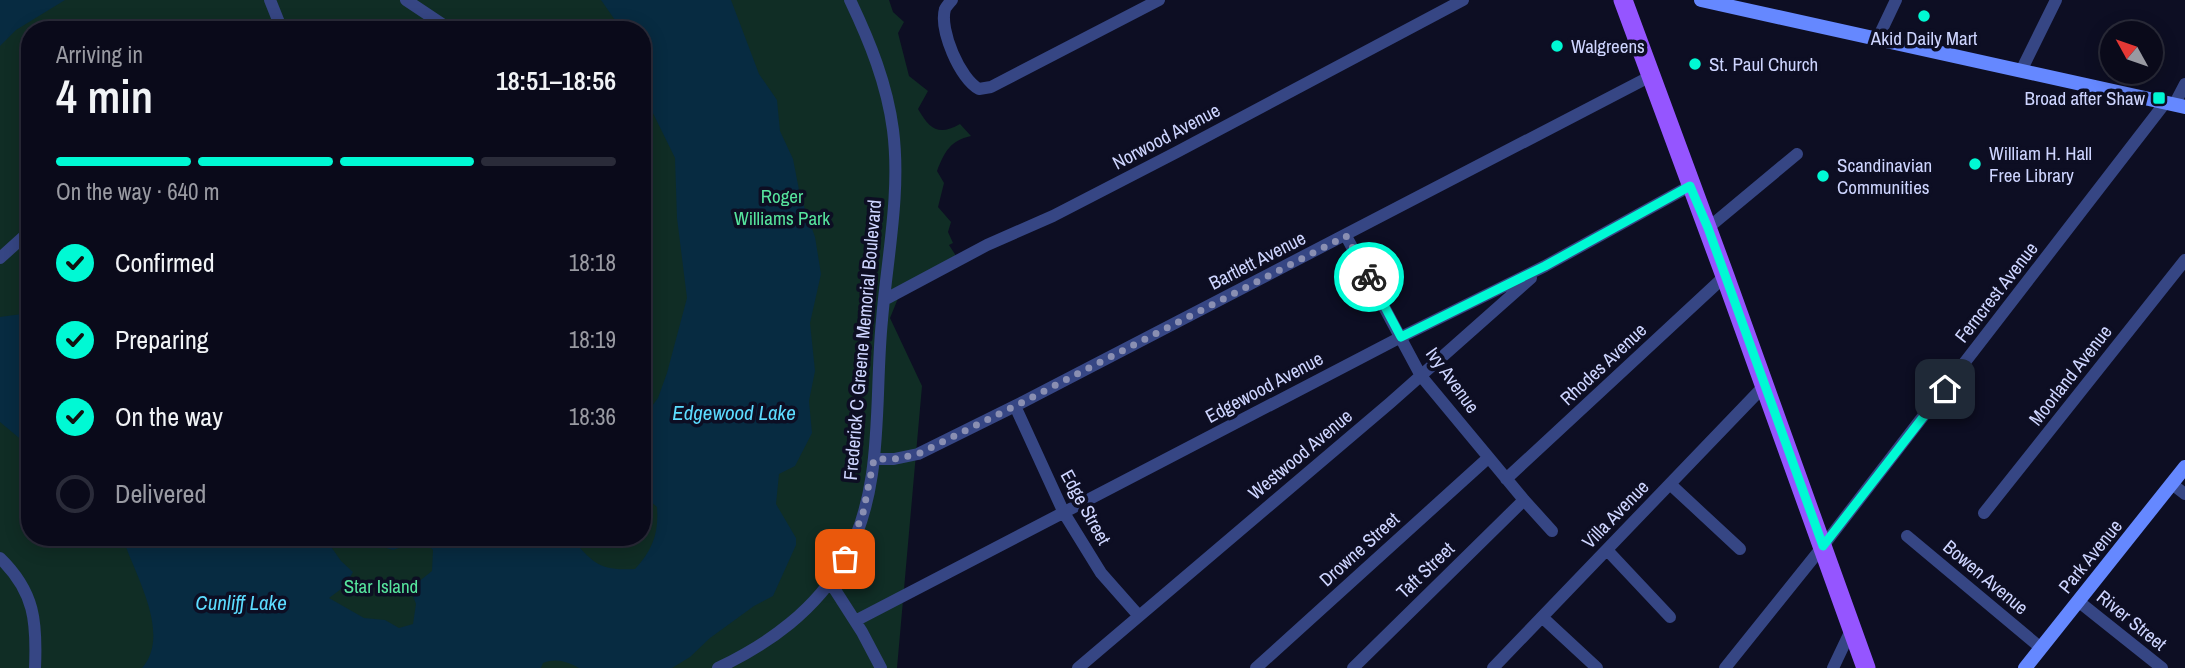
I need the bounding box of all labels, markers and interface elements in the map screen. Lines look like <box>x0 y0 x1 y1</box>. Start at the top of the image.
marker: Akid Daily Mart <box>1916 8 1932 24</box>
north arrow <box>2100 21 2163 84</box>
map controls <box>2100 21 2163 84</box>
place label: Akid Daily Mart <box>1870 25 1978 51</box>
place label: Walgreens <box>1571 33 1645 59</box>
marker: Walgreens <box>1549 38 1565 54</box>
text: Arriving in <box>56 39 143 70</box>
place label: St. Paul Church <box>1709 51 1818 77</box>
marker: St. Paul Church <box>1687 56 1703 72</box>
text: 18:51–18:56 <box>496 63 616 98</box>
text: 4 min <box>56 65 153 127</box>
place label: Broad after Shaw <box>2025 85 2146 111</box>
marker: Broad after Shaw <box>2151 90 2167 106</box>
street label: Norwood Avenue <box>1108 97 1224 175</box>
place label: William H. Hall Free Library <box>1989 140 2092 188</box>
place label: Scandinavian Communities <box>1837 152 1932 200</box>
marker: William H. Hall Free Library <box>1967 156 1983 172</box>
marker: Scandinavian Communities <box>1815 168 1831 184</box>
text: On the way · 640 m <box>56 176 220 207</box>
park label: Roger Williams Park <box>734 183 830 231</box>
street label: Frederick C Greene Memorial Boulevard <box>837 199 887 481</box>
street label: Bartlett Avenue <box>1204 224 1310 296</box>
street label: Ferncrest Avenue <box>1948 236 2044 348</box>
courier <box>1334 242 1404 312</box>
icon: check <box>56 244 94 282</box>
text: Confirmed <box>115 245 215 280</box>
text: 18:18 <box>569 247 616 278</box>
icon: bike <box>1350 258 1388 296</box>
street label: Rhodes Avenue <box>1554 317 1652 411</box>
street label: Moorland Avenue <box>2023 319 2117 431</box>
icon: check <box>56 321 94 359</box>
text: Preparing <box>115 322 209 357</box>
text: 18:19 <box>569 324 616 355</box>
street label: Ivy Avenue <box>1420 342 1486 418</box>
street label: Edgewood Avenue <box>1201 345 1327 429</box>
pin <box>1915 359 1975 419</box>
icon: home <box>1926 370 1964 408</box>
icon: check <box>56 398 94 436</box>
water label: Edgewood Lake <box>672 398 796 427</box>
text: On the way <box>115 399 223 434</box>
text: 18:36 <box>569 401 616 432</box>
street label: Westwood Avenue <box>1242 403 1358 505</box>
street label: Edge Street <box>1055 465 1118 550</box>
street label: Villa Avenue <box>1576 474 1654 554</box>
text: Delivered <box>115 476 206 511</box>
street label: Drowne Street <box>1313 506 1405 592</box>
street label: Park Avenue <box>2052 514 2128 598</box>
pin <box>815 529 875 589</box>
street label: Bowen Avenue <box>1938 534 2034 620</box>
street label: Taft Street <box>1390 535 1460 604</box>
icon: bag <box>826 540 864 578</box>
park label: Star Island <box>344 573 418 599</box>
street label: River Street <box>2092 584 2173 657</box>
water label: Cunliff Lake <box>195 588 287 617</box>

